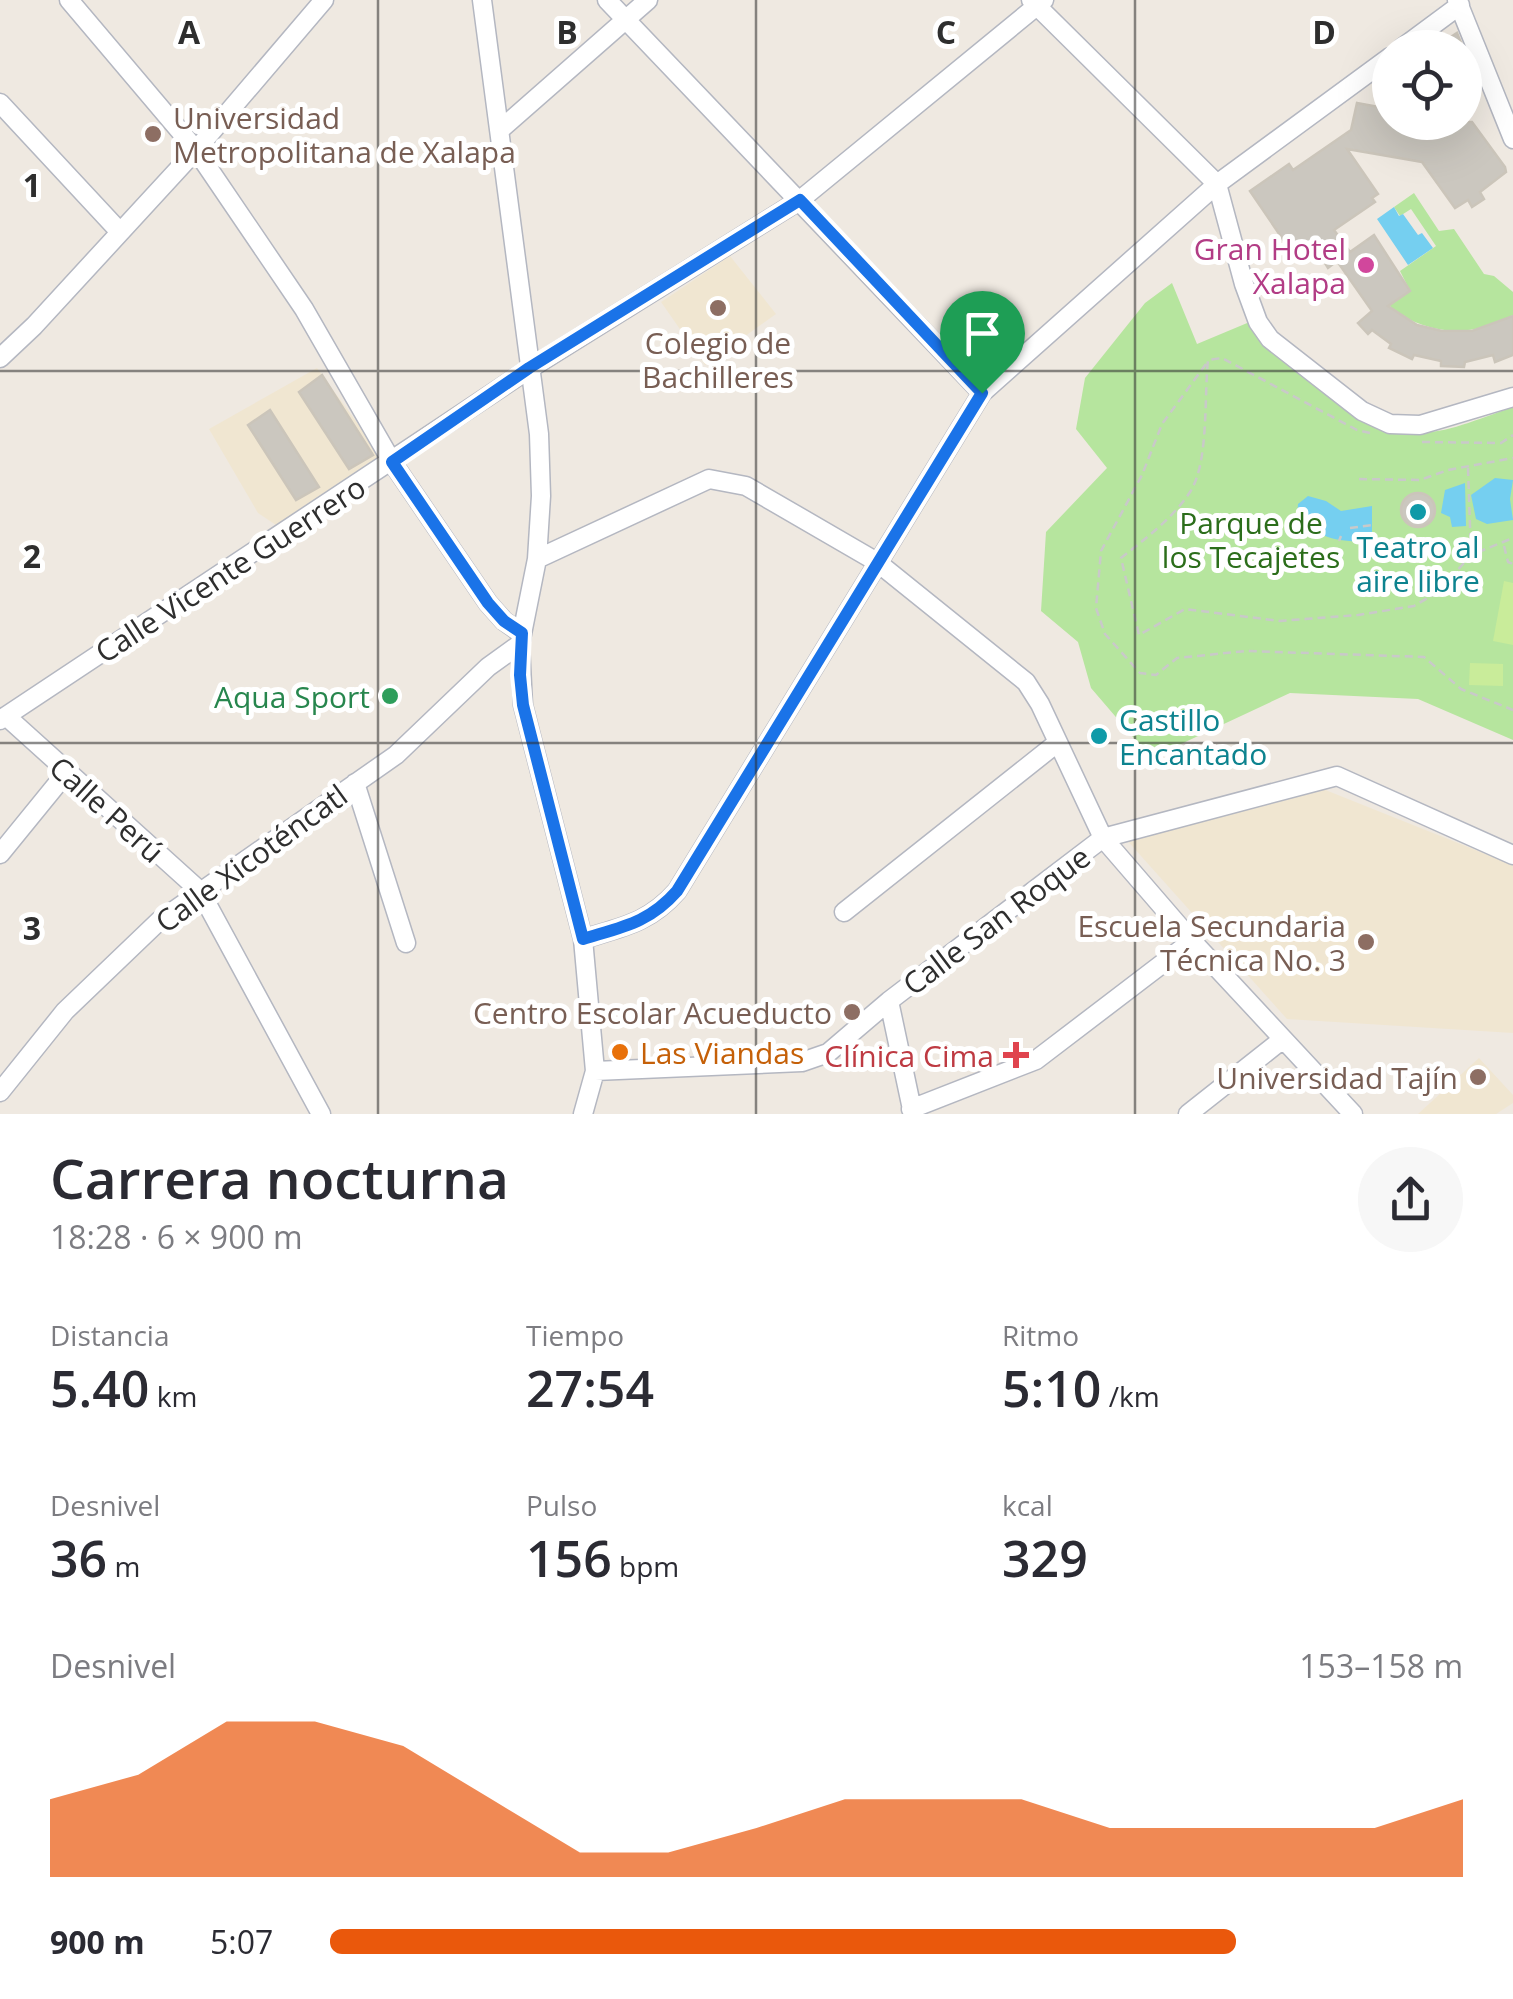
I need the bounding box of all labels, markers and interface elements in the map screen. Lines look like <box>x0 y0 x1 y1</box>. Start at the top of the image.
text: A <box>178 10 201 53</box>
text: B <box>556 10 578 53</box>
text: C <box>936 10 956 53</box>
text: D <box>1312 10 1336 53</box>
map controls <box>1372 30 1482 140</box>
button: locate <box>1372 30 1482 140</box>
place label: Universidad Metropolitana de Xalapa <box>173 97 516 172</box>
marker: Universidad Metropolitana de Xalapa <box>142 123 164 145</box>
text: 1 <box>23 163 41 206</box>
place label: Gran Hotel Xalapa <box>1194 228 1346 303</box>
marker: Gran Hotel Xalapa <box>1355 254 1377 276</box>
pin <box>940 291 1025 394</box>
marker: Colegio de Bachilleres <box>707 297 729 319</box>
icon: arrive <box>955 306 1010 361</box>
place label: Colegio de Bachilleres <box>642 322 794 397</box>
street label: Calle Vicente Guerrero <box>87 466 373 672</box>
marker: Teatro al aire libre <box>1407 501 1429 523</box>
park label: Parque de los Tecajetes <box>1162 502 1340 577</box>
place label: Teatro al aire libre <box>1356 526 1480 601</box>
text: 2 <box>23 534 41 577</box>
place label: Aqua Sport <box>214 676 370 717</box>
marker: Aqua Sport <box>379 685 401 707</box>
place label: Castillo Encantado <box>1119 699 1267 774</box>
marker: Castillo Encantado <box>1088 725 1110 747</box>
street label: Calle Perú <box>41 747 173 871</box>
street label: Calle Xicoténcatl <box>147 774 355 942</box>
street label: Calle San Roque <box>894 836 1098 1004</box>
place label: Escuela Secundaria Técnica No. 3 <box>1077 905 1346 980</box>
text: 3 <box>23 906 41 949</box>
marker: Escuela Secundaria Técnica No. 3 <box>1355 931 1377 953</box>
place label: Centro Escolar Acueducto <box>473 992 832 1033</box>
marker: Centro Escolar Acueducto <box>841 1001 863 1023</box>
place label: Las Viandas <box>640 1032 804 1073</box>
place label: Clínica Cima <box>824 1035 994 1076</box>
marker: Las Viandas <box>609 1041 631 1063</box>
marker: Clínica Cima <box>1003 1042 1029 1068</box>
place label: Universidad Tajín <box>1216 1057 1458 1098</box>
marker: Universidad Tajín <box>1467 1066 1489 1088</box>
text: Carrera nocturna <box>50 1140 509 1215</box>
button: share <box>1358 1147 1463 1252</box>
text: 18:28 · 6 × 900 m <box>50 1215 303 1258</box>
text: Distancia <box>50 1316 169 1354</box>
text: Tiempo <box>526 1316 624 1354</box>
text: Ritmo <box>1002 1316 1079 1354</box>
text: 5.40 <box>50 1354 149 1422</box>
text: 27:54 <box>526 1354 654 1422</box>
text: 5:10 <box>1002 1354 1101 1422</box>
text: km <box>149 1377 197 1415</box>
text: /km <box>1101 1377 1160 1415</box>
text: Desnivel <box>50 1486 160 1524</box>
text: Pulso <box>526 1486 597 1524</box>
text: kcal <box>1002 1486 1053 1524</box>
text: 36 <box>50 1524 107 1592</box>
text: 156 <box>526 1524 612 1592</box>
text: 329 <box>1002 1524 1088 1592</box>
text: m <box>107 1547 140 1585</box>
text: bpm <box>612 1547 679 1585</box>
text: Desnivel <box>50 1644 176 1687</box>
text: 153–158 m <box>1299 1644 1463 1687</box>
text: 900 m <box>50 1920 145 1963</box>
text: 5:07 <box>210 1920 273 1963</box>

